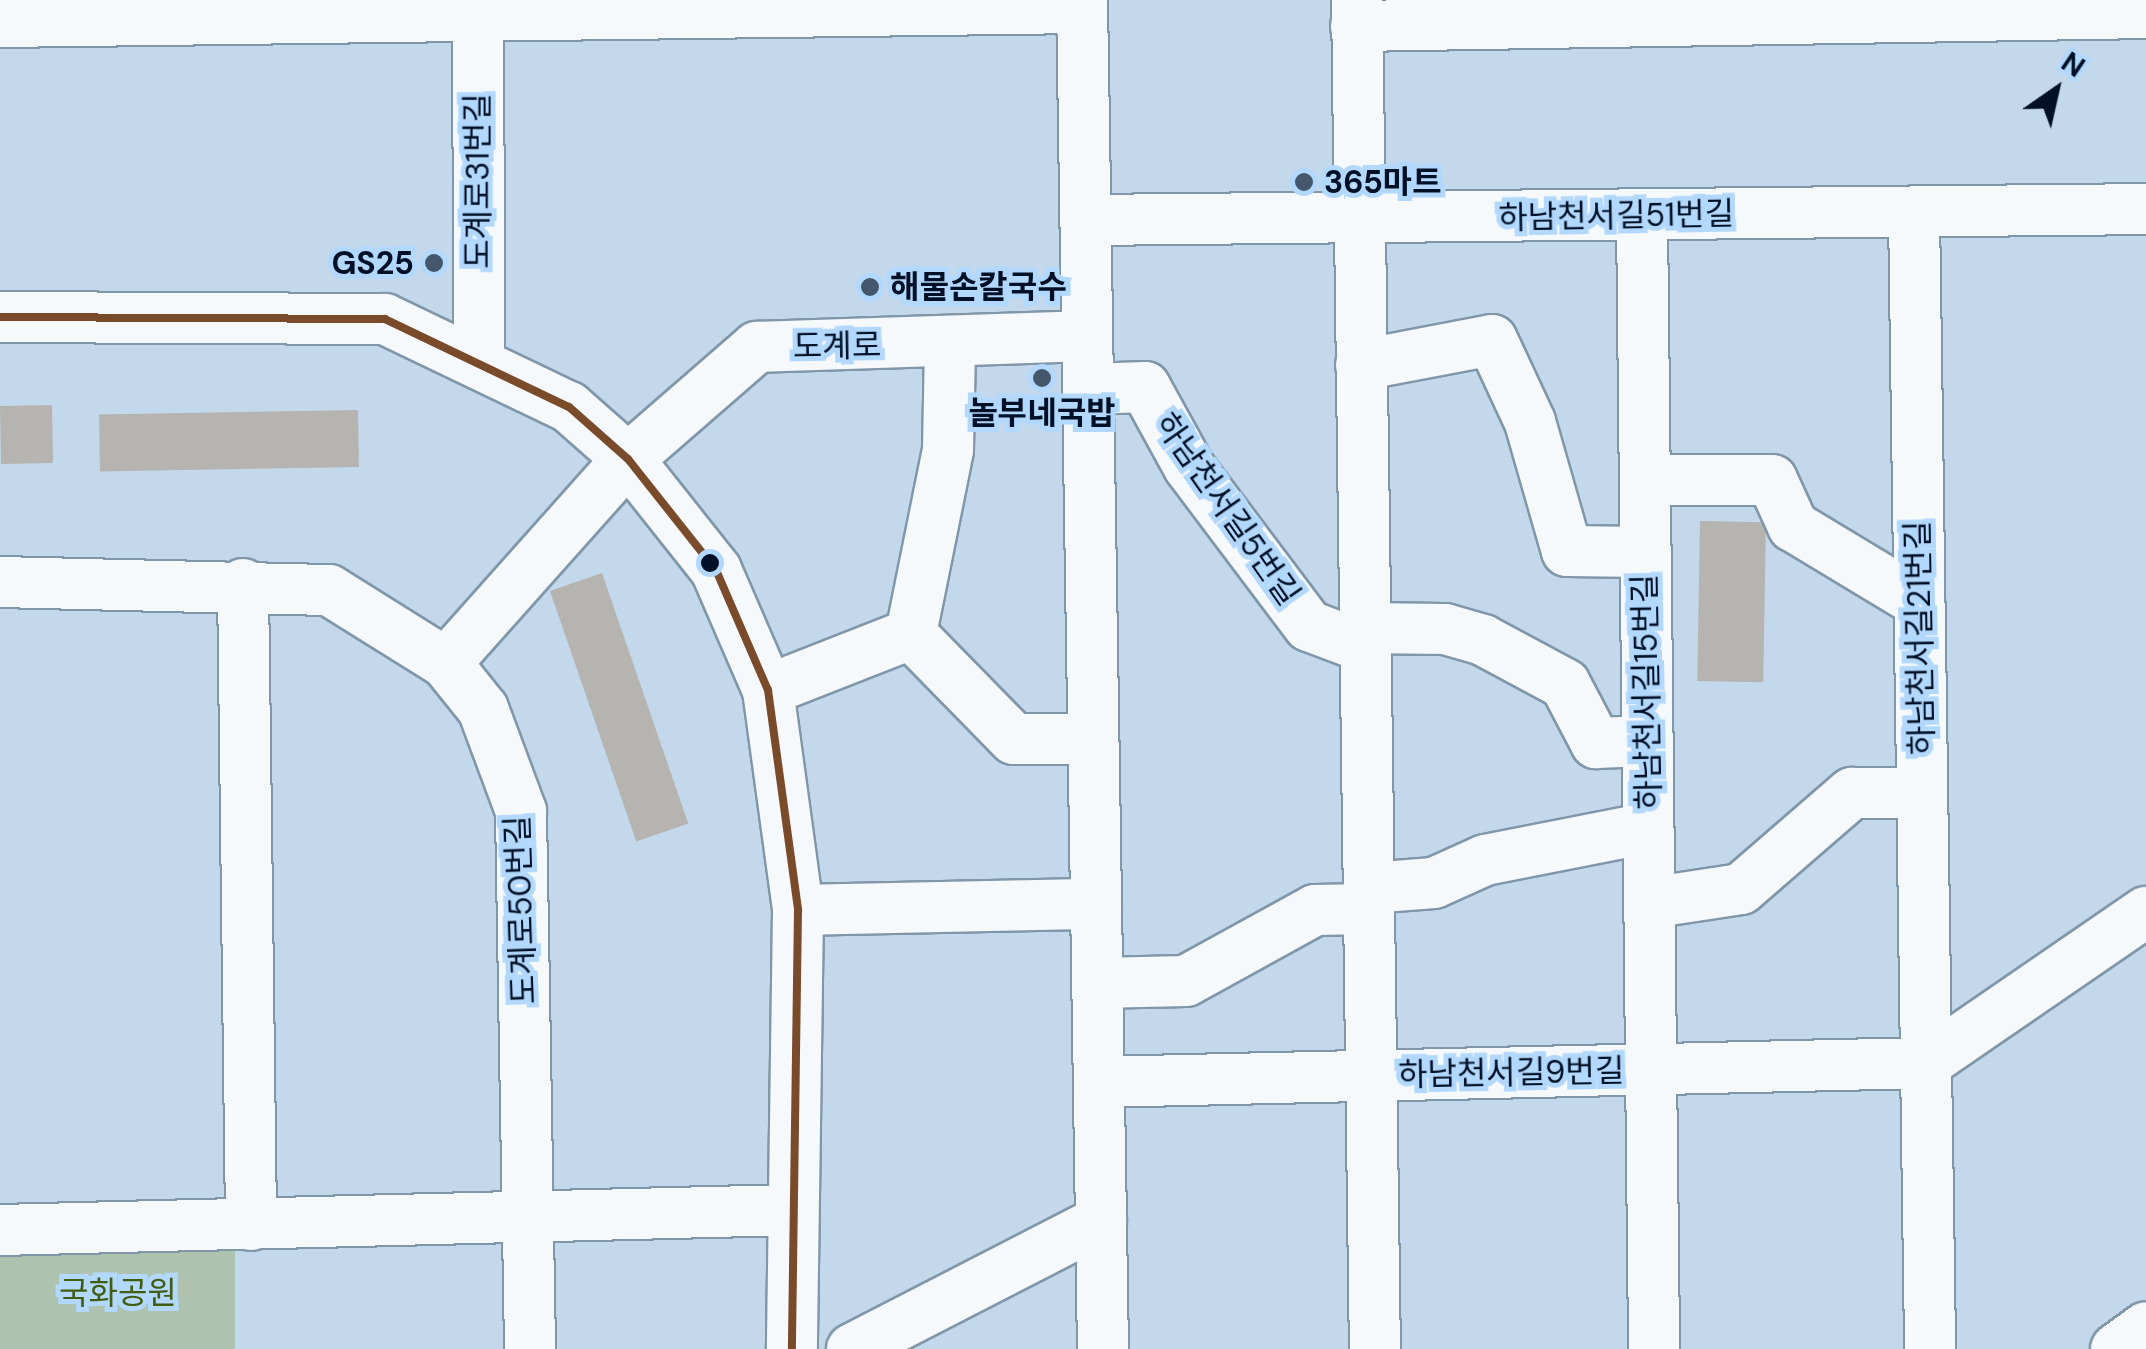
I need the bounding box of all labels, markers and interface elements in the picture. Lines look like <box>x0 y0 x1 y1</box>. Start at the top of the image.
north arrow <box>2006 40 2106 140</box>
text: N <box>2054 44 2092 86</box>
street label: 도계로31번길 <box>459 93 497 269</box>
place label: 365마트 <box>1324 163 1442 201</box>
marker: 365마트 <box>1293 171 1315 193</box>
street label: 하남천서길51번길 <box>1498 195 1734 237</box>
place label: GS25 <box>331 244 414 282</box>
marker: GS25 <box>423 252 445 274</box>
place label: 해물손칼국수 <box>890 268 1067 306</box>
marker: 해물손칼국수 <box>859 276 881 298</box>
street label: 도계로 <box>793 326 881 366</box>
marker: 놀부네국밥 <box>1031 367 1053 389</box>
place label: 놀부네국밥 <box>968 394 1116 432</box>
street label: 하남천서길5번길 <box>1147 406 1307 612</box>
street label: 하남천서길21번길 <box>1899 520 1941 756</box>
unlabelled marker <box>700 553 720 573</box>
street label: 하남천서길15번길 <box>1626 574 1668 810</box>
street label: 도계로50번길 <box>499 815 543 1005</box>
street label: 하남천서길9번길 <box>1398 1052 1624 1094</box>
park label: 국화공원 <box>59 1274 177 1312</box>

